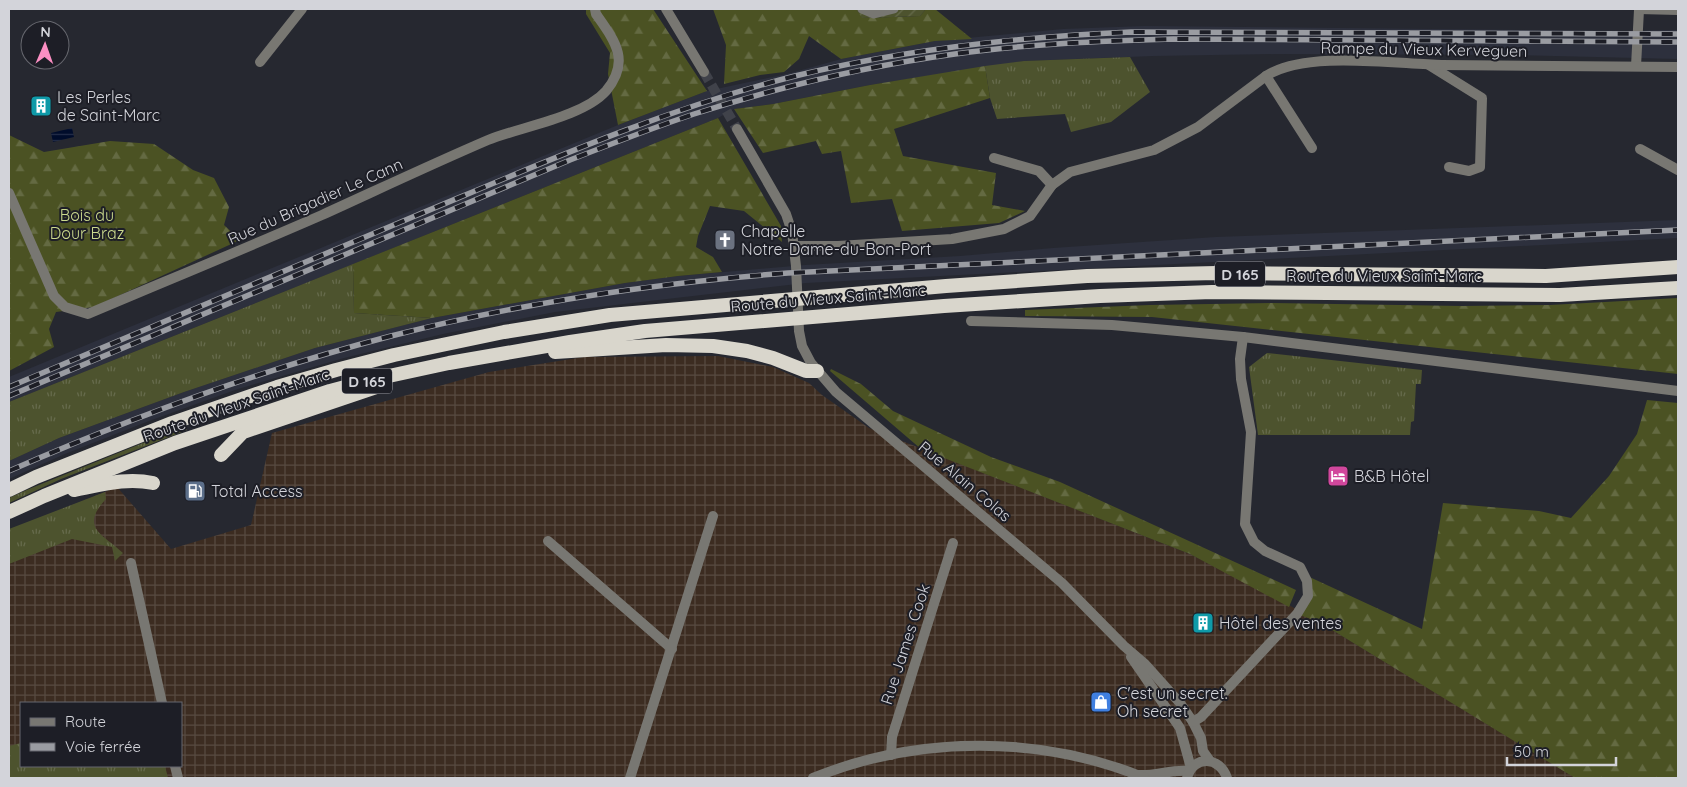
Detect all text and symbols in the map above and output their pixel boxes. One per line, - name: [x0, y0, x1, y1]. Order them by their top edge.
- north arrow: [20, 20, 70, 70]
- text: N: [40, 23, 51, 41]
- street label: Rampe du Vieux Kerveguen: [1320, 37, 1528, 61]
- place label: Les Perles de Saint-Marc: [57, 87, 160, 125]
- building icon: Les Perles de Saint-Marc: [29, 94, 53, 118]
- street label: Rue du Brigadier Le Cann: [224, 153, 406, 249]
- park label: Bois du Dour Braz: [50, 205, 124, 243]
- place label: Chapelle Notre-Dame-du-Bon-Port: [741, 221, 931, 259]
- church icon: Chapelle Notre-Dame-du-Bon-Port: [713, 228, 737, 252]
- road number: D 165: [1215, 262, 1265, 286]
- street label: Route du Vieux Saint-Marc: [1286, 266, 1482, 286]
- street label: Route du Vieux Saint-Marc: [730, 279, 926, 317]
- street label: Route du Vieux Saint-Marc: [140, 364, 332, 446]
- road number: D 165: [342, 368, 392, 394]
- street label: Rue Alain Colas: [915, 436, 1015, 526]
- hotel icon: B&B Hôtel: [1326, 464, 1350, 488]
- place label: B&B Hôtel: [1354, 466, 1429, 486]
- fuel station icon: Total Access: [183, 479, 207, 503]
- place label: Total Access: [211, 481, 303, 501]
- street label: Rue James Cook: [876, 581, 934, 707]
- building icon: Hôtel des ventes: [1191, 611, 1215, 635]
- place label: Hôtel des ventes: [1219, 613, 1342, 633]
- place label: C'est un secret. Oh secret: [1117, 683, 1228, 721]
- shop icon: C'est un secret. Oh secret: [1089, 690, 1113, 714]
- legend: [20, 702, 182, 767]
- text: Route: [65, 712, 106, 731]
- scale bar: [1507, 734, 1616, 766]
- text: Voie ferrée: [65, 737, 141, 756]
- text: 50 m: [1514, 742, 1549, 761]

